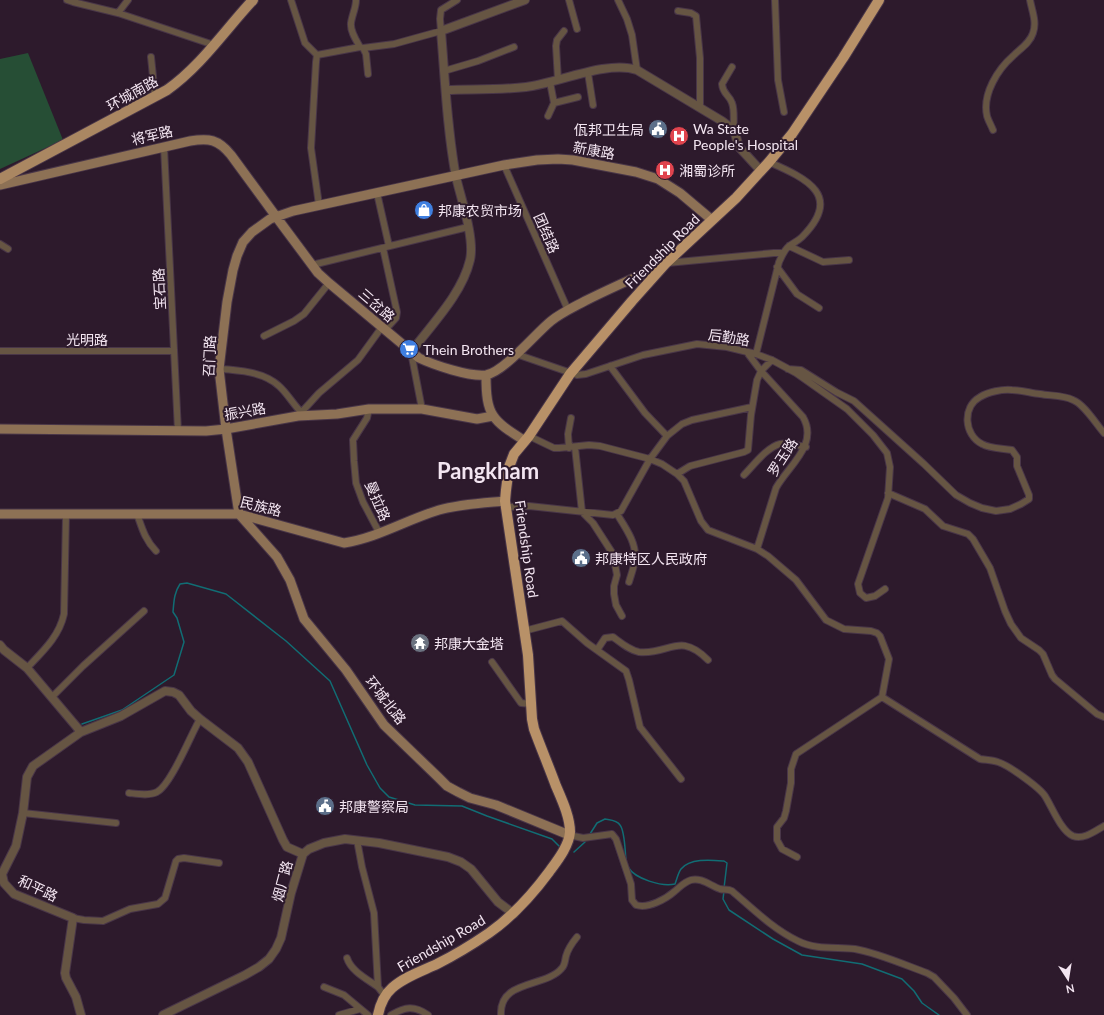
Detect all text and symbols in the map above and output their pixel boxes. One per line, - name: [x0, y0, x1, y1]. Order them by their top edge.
- street label: 环城南路: [103, 72, 161, 114]
- public building icon: 佤邦卫生局: [647, 118, 669, 140]
- place label: Wa State People's Hospital: [693, 120, 798, 153]
- place label: 佤邦卫生局: [574, 121, 644, 138]
- street label: 将军路: [130, 122, 174, 148]
- hospital icon: Wa State People's Hospital: [668, 125, 690, 147]
- street label: 新康路: [572, 138, 616, 162]
- hospital icon: 湘蜀诊所: [654, 159, 676, 181]
- place label: 湘蜀诊所: [679, 162, 735, 179]
- shop icon: 邦康农贸市场: [413, 199, 435, 221]
- place label: 邦康农贸市场: [438, 202, 522, 219]
- street label: 团结路: [531, 210, 563, 256]
- street label: Friendship Road: [621, 210, 703, 292]
- street label: 宝石路: [149, 268, 169, 310]
- street label: 三岔路: [356, 285, 398, 325]
- street label: 后勤路: [707, 325, 751, 349]
- street label: 光明路: [66, 331, 108, 348]
- street label: 召门路: [199, 335, 219, 377]
- supermarket icon: Thein Brothers: [398, 338, 420, 360]
- place label: Thein Brothers: [423, 341, 514, 358]
- street label: 振兴路: [223, 399, 267, 423]
- street label: 罗玉路: [763, 435, 801, 479]
- district label: Pangkham: [437, 457, 539, 484]
- street label: 曼拉路: [362, 478, 394, 524]
- street label: 民族路: [239, 493, 283, 519]
- street label: Friendship Road: [512, 499, 542, 599]
- public building icon: 邦康特区人民政府: [570, 547, 592, 569]
- place label: 邦康特区人民政府: [595, 550, 707, 567]
- temple icon: 邦康大金塔: [409, 632, 431, 654]
- place label: 邦康大金塔: [434, 635, 504, 652]
- street label: 环城北路: [362, 673, 410, 727]
- public building icon: 邦康警察局: [314, 795, 336, 817]
- place label: 邦康警察局: [339, 798, 409, 815]
- street label: 烟厂路: [268, 859, 296, 903]
- street label: 和平路: [15, 871, 61, 905]
- street label: Friendship Road: [394, 911, 488, 975]
- north arrow: [1048, 959, 1088, 999]
- text: N: [1065, 982, 1076, 997]

